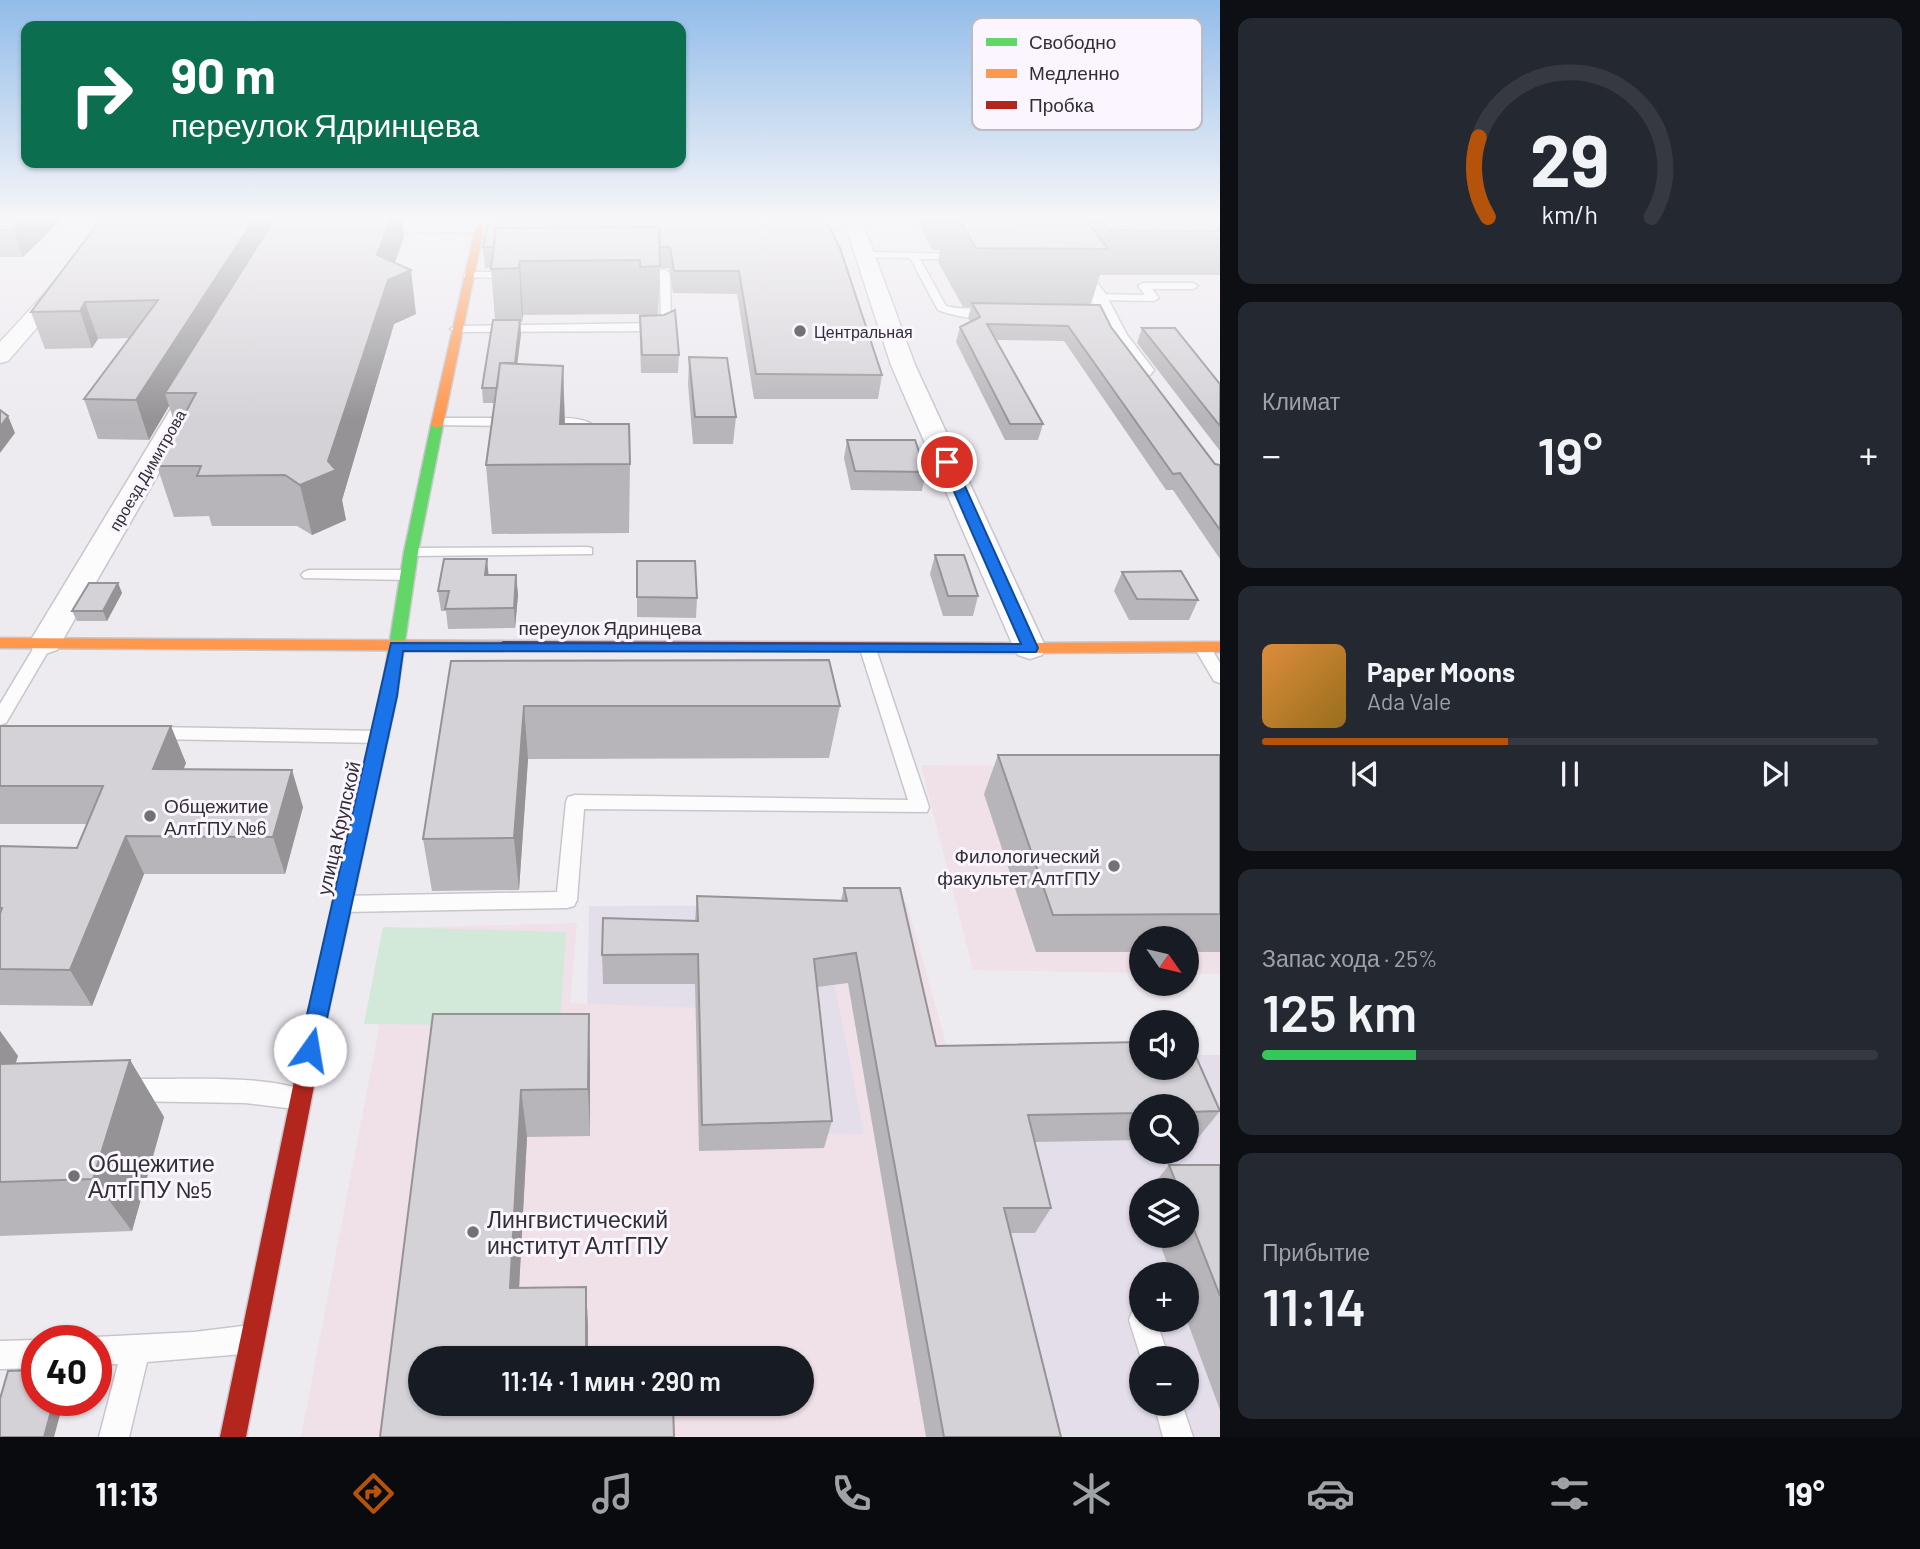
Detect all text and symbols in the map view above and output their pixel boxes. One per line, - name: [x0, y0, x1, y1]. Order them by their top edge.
- legend: [972, 18, 1202, 130]
- text: Свободно: [1029, 30, 1116, 53]
- text: 90 m: [171, 45, 276, 104]
- icon: right: [56, 49, 147, 140]
- text: Медленно: [1029, 61, 1119, 84]
- text: Пробка: [1029, 93, 1094, 116]
- text: переулок Ядринцева: [171, 105, 479, 143]
- text: 29: [1530, 114, 1610, 202]
- text: km/h: [1542, 199, 1598, 229]
- place label: Центральная: [814, 322, 913, 341]
- marker: Центральная: [792, 323, 808, 339]
- text: Климат: [1262, 387, 1340, 415]
- street label: проезд Димитрова: [105, 406, 189, 534]
- text: 19°: [1537, 423, 1603, 485]
- text: −: [1262, 431, 1281, 477]
- text: +: [1859, 431, 1878, 477]
- pin: [917, 432, 977, 492]
- icon: arrive: [928, 443, 966, 481]
- street label: переулок Ядринцева: [518, 616, 702, 639]
- text: Paper Moons: [1367, 656, 1515, 687]
- text: Ada Vale: [1367, 687, 1451, 715]
- icon: previous: [1346, 755, 1384, 793]
- icon: pause: [1551, 755, 1589, 793]
- icon: next: [1756, 755, 1794, 793]
- street label: улица Крупской: [311, 759, 365, 897]
- place label: Общежитие АлтГПУ №6: [164, 794, 269, 839]
- marker: Общежитие АлтГПУ №6: [142, 808, 158, 824]
- place label: Филологический факультет АлтГПУ: [937, 844, 1101, 889]
- marker: Филологический факультет АлтГПУ: [1106, 858, 1122, 874]
- north arrow: [1129, 926, 1199, 996]
- map controls: [1129, 926, 1199, 1416]
- text: Запас хода · 25%: [1262, 944, 1437, 972]
- text: 125 km: [1262, 980, 1417, 1042]
- button: sound: [1129, 1010, 1199, 1080]
- position arrow: [273, 1013, 347, 1087]
- button: search: [1129, 1094, 1199, 1164]
- place label: Общежитие АлтГПУ №5: [88, 1149, 215, 1203]
- marker: Общежитие АлтГПУ №5: [66, 1168, 82, 1184]
- button: layers: [1129, 1178, 1199, 1248]
- place label: Лингвистический институт АлтГПУ: [487, 1205, 668, 1259]
- marker: Лингвистический институт АлтГПУ: [465, 1224, 481, 1240]
- text: Прибытие: [1262, 1238, 1370, 1266]
- button: +: [1129, 1262, 1199, 1332]
- text: 11:14: [1262, 1274, 1366, 1336]
- speed limit sign: 40: [21, 1325, 112, 1416]
- button: −: [1129, 1346, 1199, 1416]
- text: 11:14 · 1 мин · 290 m: [501, 1365, 721, 1396]
- icon: directions: [349, 1469, 398, 1518]
- icon: music: [588, 1469, 637, 1518]
- icon: phone: [827, 1469, 876, 1518]
- icon: climate: [1067, 1469, 1116, 1518]
- icon: car: [1306, 1469, 1355, 1518]
- icon: filters: [1545, 1469, 1594, 1518]
- text: 11:13: [95, 1474, 158, 1512]
- text: 19°: [1784, 1474, 1825, 1512]

